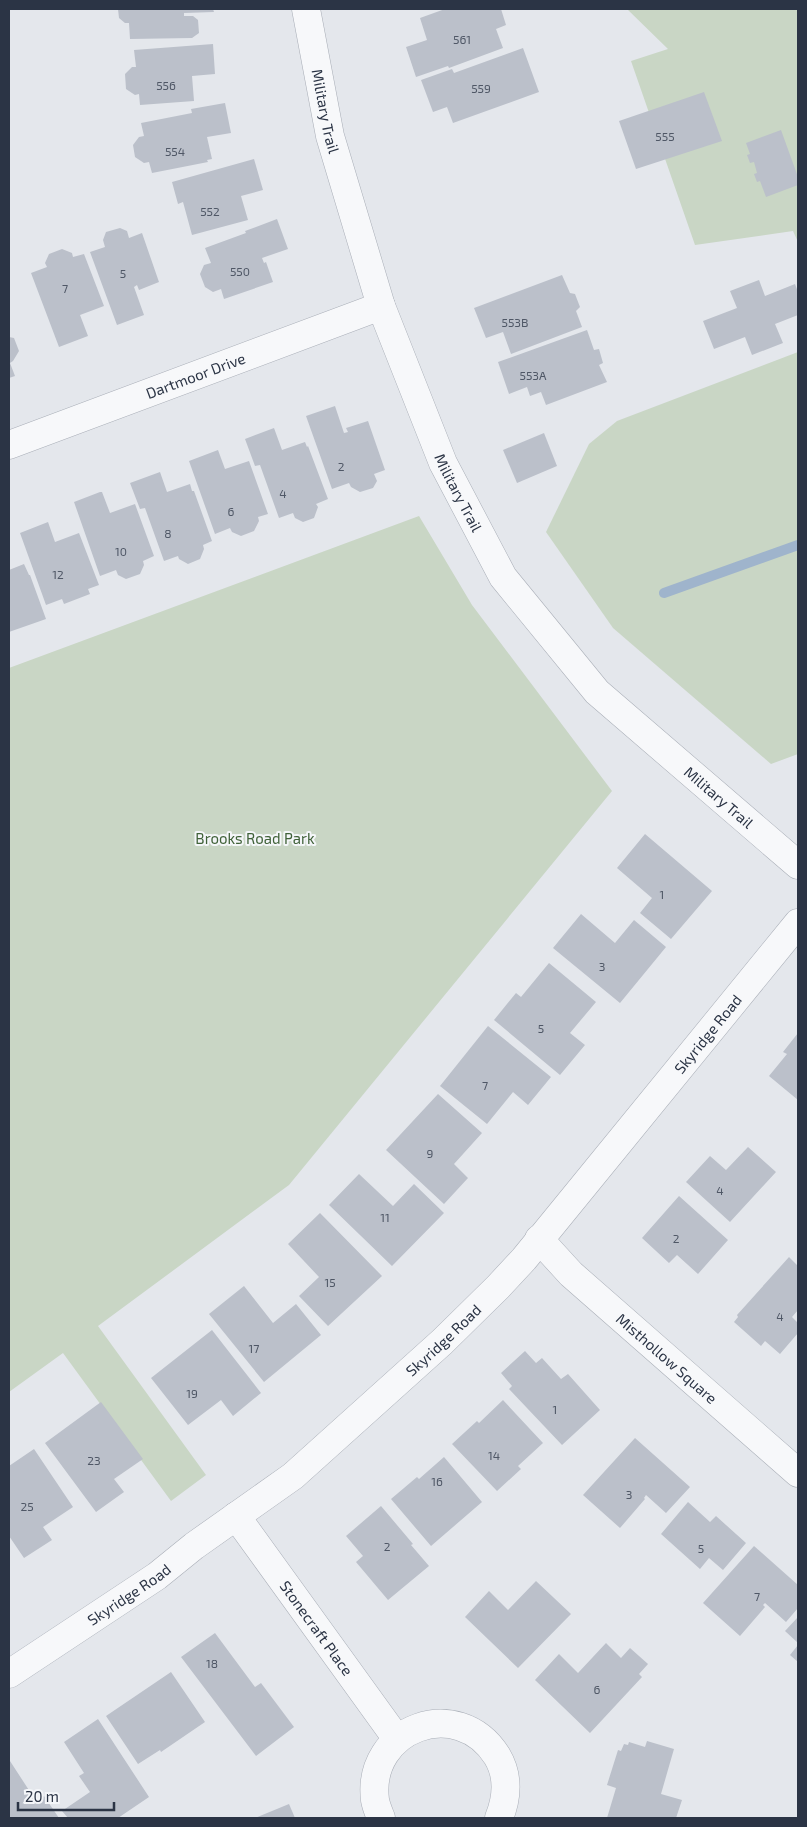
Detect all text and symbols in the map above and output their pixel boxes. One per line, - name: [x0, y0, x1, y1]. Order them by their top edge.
- house number: 561: [453, 32, 471, 46]
- street label: Military Trail: [309, 68, 344, 156]
- house number: 556: [156, 78, 176, 92]
- house number: 559: [471, 81, 491, 95]
- house number: 555: [655, 129, 675, 143]
- house number: 554: [165, 144, 185, 158]
- house number: 552: [200, 204, 220, 218]
- house number: 550: [230, 264, 250, 278]
- house number: 5: [120, 266, 126, 280]
- house number: 7: [62, 281, 68, 295]
- house number: 553B: [502, 315, 528, 329]
- street label: Dartmoor Drive: [143, 349, 248, 402]
- house number: 553A: [519, 368, 547, 382]
- street label: Military Trail: [431, 451, 487, 535]
- house number: 2: [338, 459, 345, 473]
- house number: 4: [279, 486, 287, 500]
- house number: 6: [228, 504, 235, 518]
- house number: 8: [164, 526, 172, 540]
- house number: 10: [115, 544, 127, 558]
- house number: 12: [52, 567, 64, 581]
- street label: Military Trail: [681, 762, 758, 832]
- park label: Brooks Road Park: [195, 829, 315, 847]
- house number: 1: [660, 887, 664, 901]
- house number: 3: [599, 959, 605, 973]
- street label: Skyridge Road: [670, 991, 745, 1077]
- house number: 5: [538, 1021, 544, 1035]
- house number: 7: [482, 1078, 488, 1092]
- house number: 9: [427, 1146, 434, 1160]
- house number: 4: [716, 1183, 724, 1197]
- house number: 11: [380, 1210, 390, 1224]
- house number: 2: [673, 1231, 680, 1245]
- house number: 15: [324, 1275, 336, 1289]
- street label: Skyridge Road: [402, 1300, 484, 1380]
- street label: Misthollow Square: [613, 1309, 721, 1407]
- house number: 4: [776, 1309, 784, 1323]
- house number: 17: [249, 1341, 259, 1355]
- house number: 19: [186, 1386, 198, 1400]
- house number: 1: [553, 1402, 557, 1416]
- house number: 14: [488, 1448, 500, 1462]
- house number: 23: [87, 1453, 101, 1467]
- house number: 16: [431, 1474, 443, 1488]
- house number: 3: [626, 1487, 632, 1501]
- house number: 25: [20, 1499, 34, 1513]
- house number: 2: [384, 1539, 391, 1553]
- house number: 5: [698, 1541, 704, 1555]
- street label: Skyridge Road: [84, 1560, 174, 1629]
- street label: Stonecraft Place: [277, 1577, 357, 1679]
- house number: 7: [754, 1589, 760, 1603]
- house number: 18: [206, 1656, 218, 1670]
- house number: 6: [594, 1682, 601, 1696]
- scale bar: [18, 1780, 114, 1812]
- text: 20 m: [25, 1787, 59, 1805]

